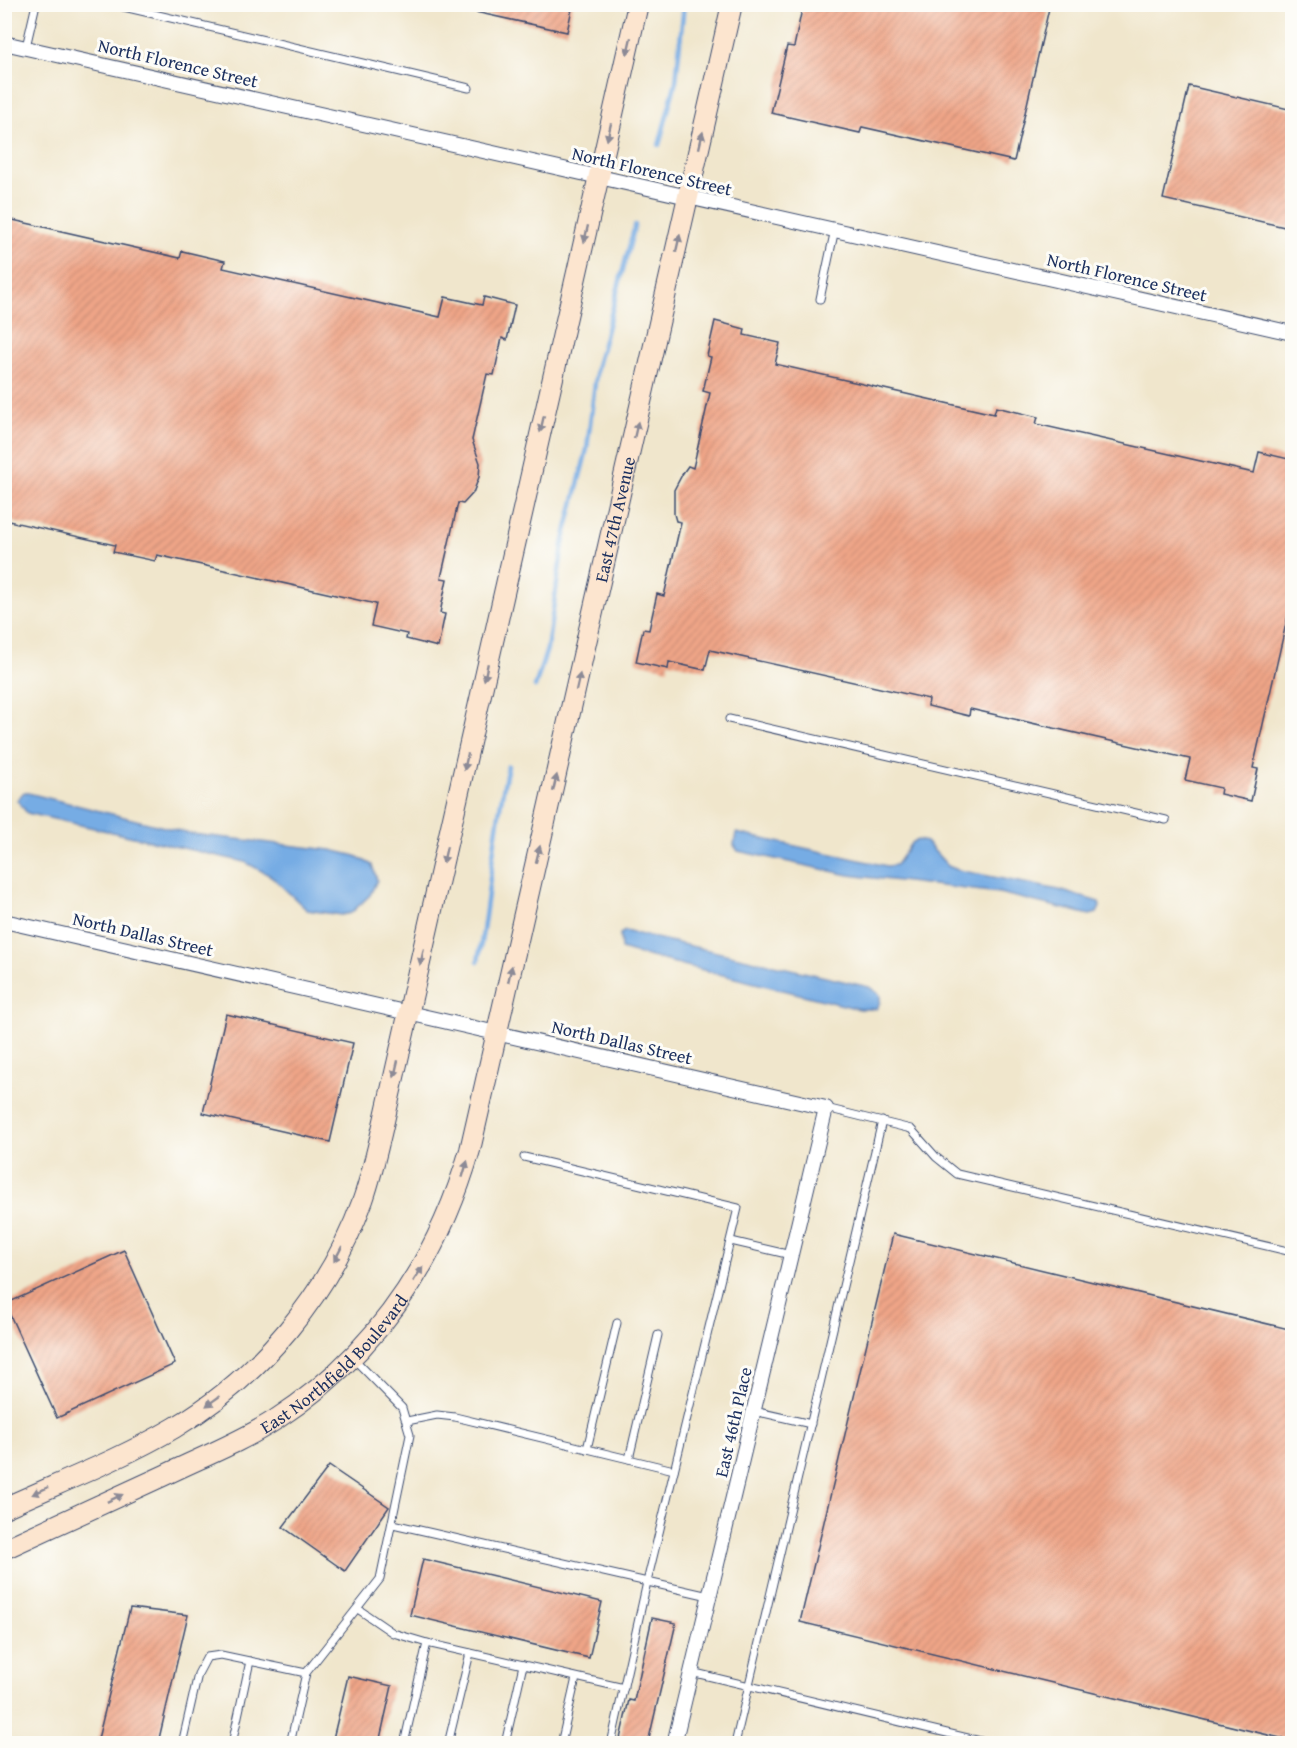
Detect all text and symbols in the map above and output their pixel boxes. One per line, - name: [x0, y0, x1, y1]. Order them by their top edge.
- street label: North Florence Street: [95, 31, 261, 95]
- one-way arrow: [623, 37, 633, 55]
- one-way arrow: [604, 123, 613, 142]
- one-way arrow: [697, 131, 707, 150]
- street label: North Florence Street: [569, 139, 735, 203]
- one-way arrow: [580, 225, 590, 243]
- one-way arrow: [674, 234, 683, 253]
- street label: North Florence Street: [1044, 245, 1210, 309]
- one-way arrow: [537, 415, 547, 433]
- one-way arrow: [631, 421, 641, 439]
- street label: East 47th Avenue: [587, 454, 642, 585]
- one-way arrow: [480, 663, 490, 681]
- one-way arrow: [574, 672, 583, 691]
- one-way arrow: [461, 753, 470, 772]
- one-way arrow: [550, 774, 560, 792]
- one-way arrow: [533, 845, 543, 864]
- one-way arrow: [440, 846, 449, 865]
- street label: North Dallas Street: [70, 905, 217, 963]
- one-way arrow: [416, 948, 426, 966]
- one-way arrow: [506, 965, 515, 984]
- street label: North Dallas Street: [549, 1013, 696, 1071]
- one-way arrow: [391, 1060, 400, 1079]
- one-way arrow: [461, 1160, 470, 1178]
- one-way arrow: [333, 1246, 343, 1263]
- one-way arrow: [412, 1266, 423, 1283]
- street label: East Northfield Boulevard: [255, 1288, 414, 1440]
- street label: East 46th Place: [707, 1364, 759, 1480]
- one-way arrow: [205, 1395, 220, 1407]
- one-way arrow: [32, 1487, 49, 1496]
- one-way arrow: [106, 1493, 124, 1503]

